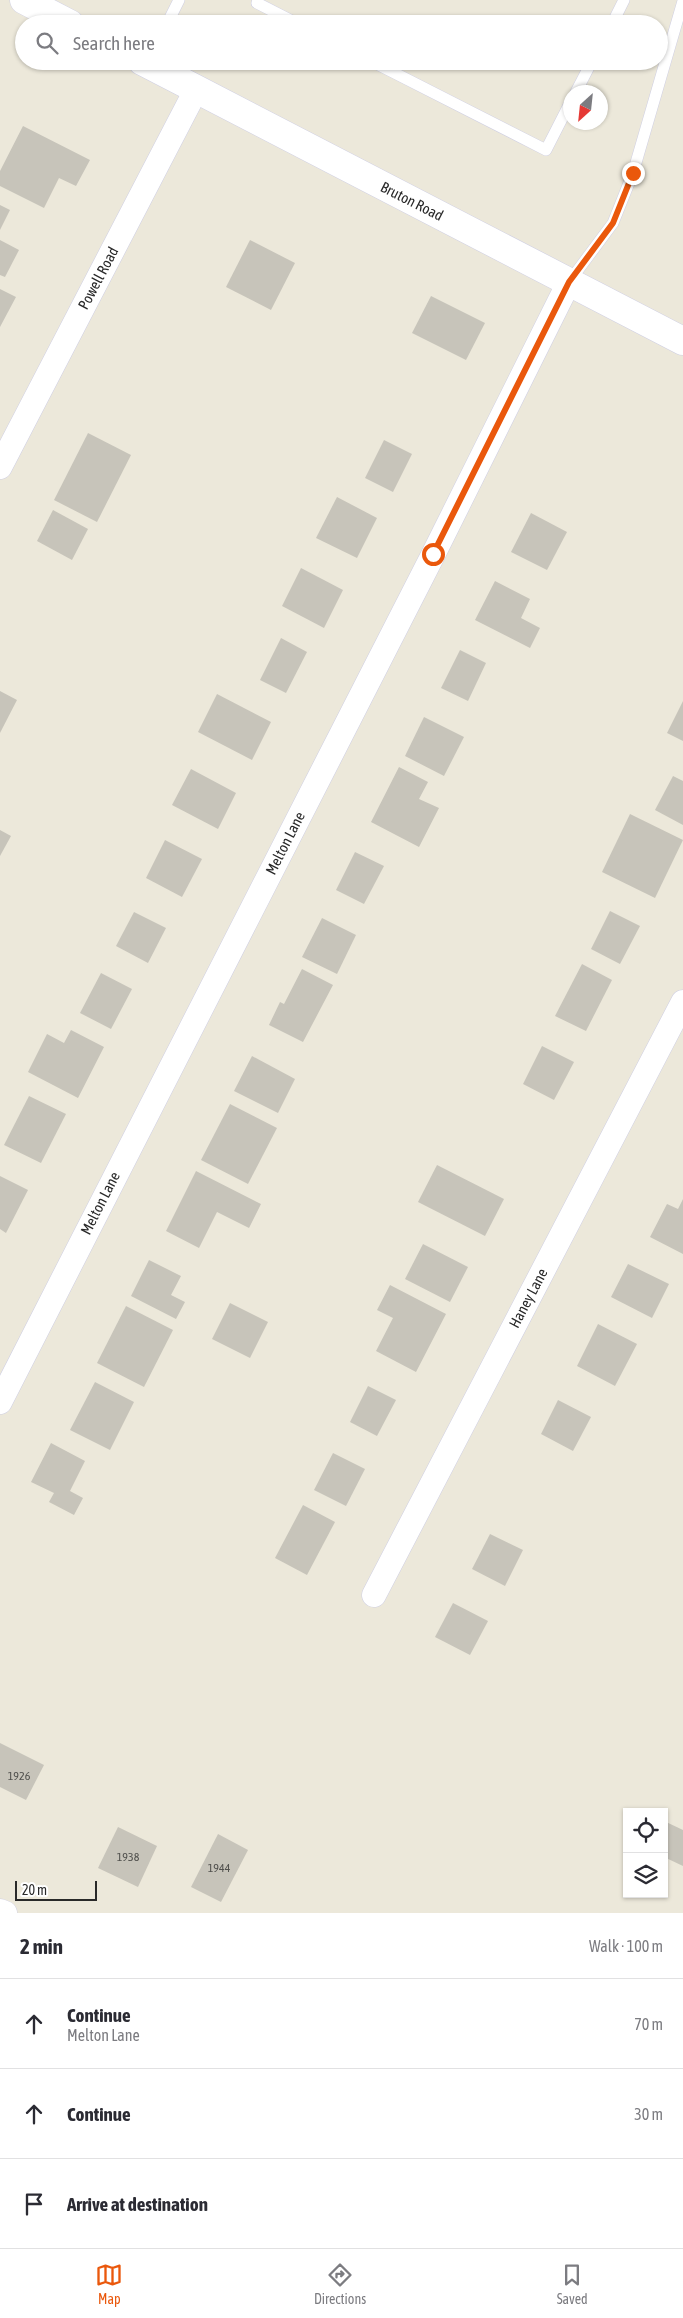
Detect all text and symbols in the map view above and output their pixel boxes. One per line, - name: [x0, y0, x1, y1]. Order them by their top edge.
- search box: [15, 15, 668, 70]
- icon: search: [33, 29, 61, 57]
- text: Search here: [73, 32, 155, 54]
- north arrow: [563, 85, 608, 130]
- route end: [622, 162, 645, 185]
- street label: Bruton Road: [378, 178, 446, 224]
- street label: Powell Road: [74, 244, 122, 312]
- route start: [422, 543, 445, 566]
- street label: Melton Lane: [262, 809, 308, 877]
- street label: Melton Lane: [77, 1169, 123, 1237]
- street label: Haney Lane: [505, 1265, 551, 1331]
- house number: 1926: [8, 1769, 31, 1783]
- map controls: [623, 1808, 668, 1898]
- button: locate: [623, 1808, 668, 1853]
- house number: 1938: [117, 1850, 140, 1864]
- button: layers: [623, 1853, 668, 1898]
- house number: 1944: [208, 1861, 231, 1875]
- scale bar: [15, 1878, 98, 1901]
- text: 20 m: [22, 1882, 47, 1898]
- text: 2 min: [20, 1934, 63, 1958]
- text: Walk · 100 m: [589, 1937, 663, 1955]
- text: Continue: [67, 2004, 131, 2026]
- icon: ahead: [20, 2010, 48, 2038]
- text: 70 m: [634, 2015, 663, 2033]
- text: Melton Lane: [67, 2026, 140, 2044]
- icon: ahead: [20, 2100, 48, 2128]
- text: Continue: [67, 2103, 131, 2125]
- text: 30 m: [634, 2105, 663, 2123]
- icon: arrive: [20, 2190, 48, 2218]
- text: Arrive at destination: [67, 2193, 208, 2215]
- tab: Map: [95, 2261, 123, 2307]
- tab: Directions: [314, 2261, 366, 2307]
- tab: Saved: [557, 2261, 588, 2307]

